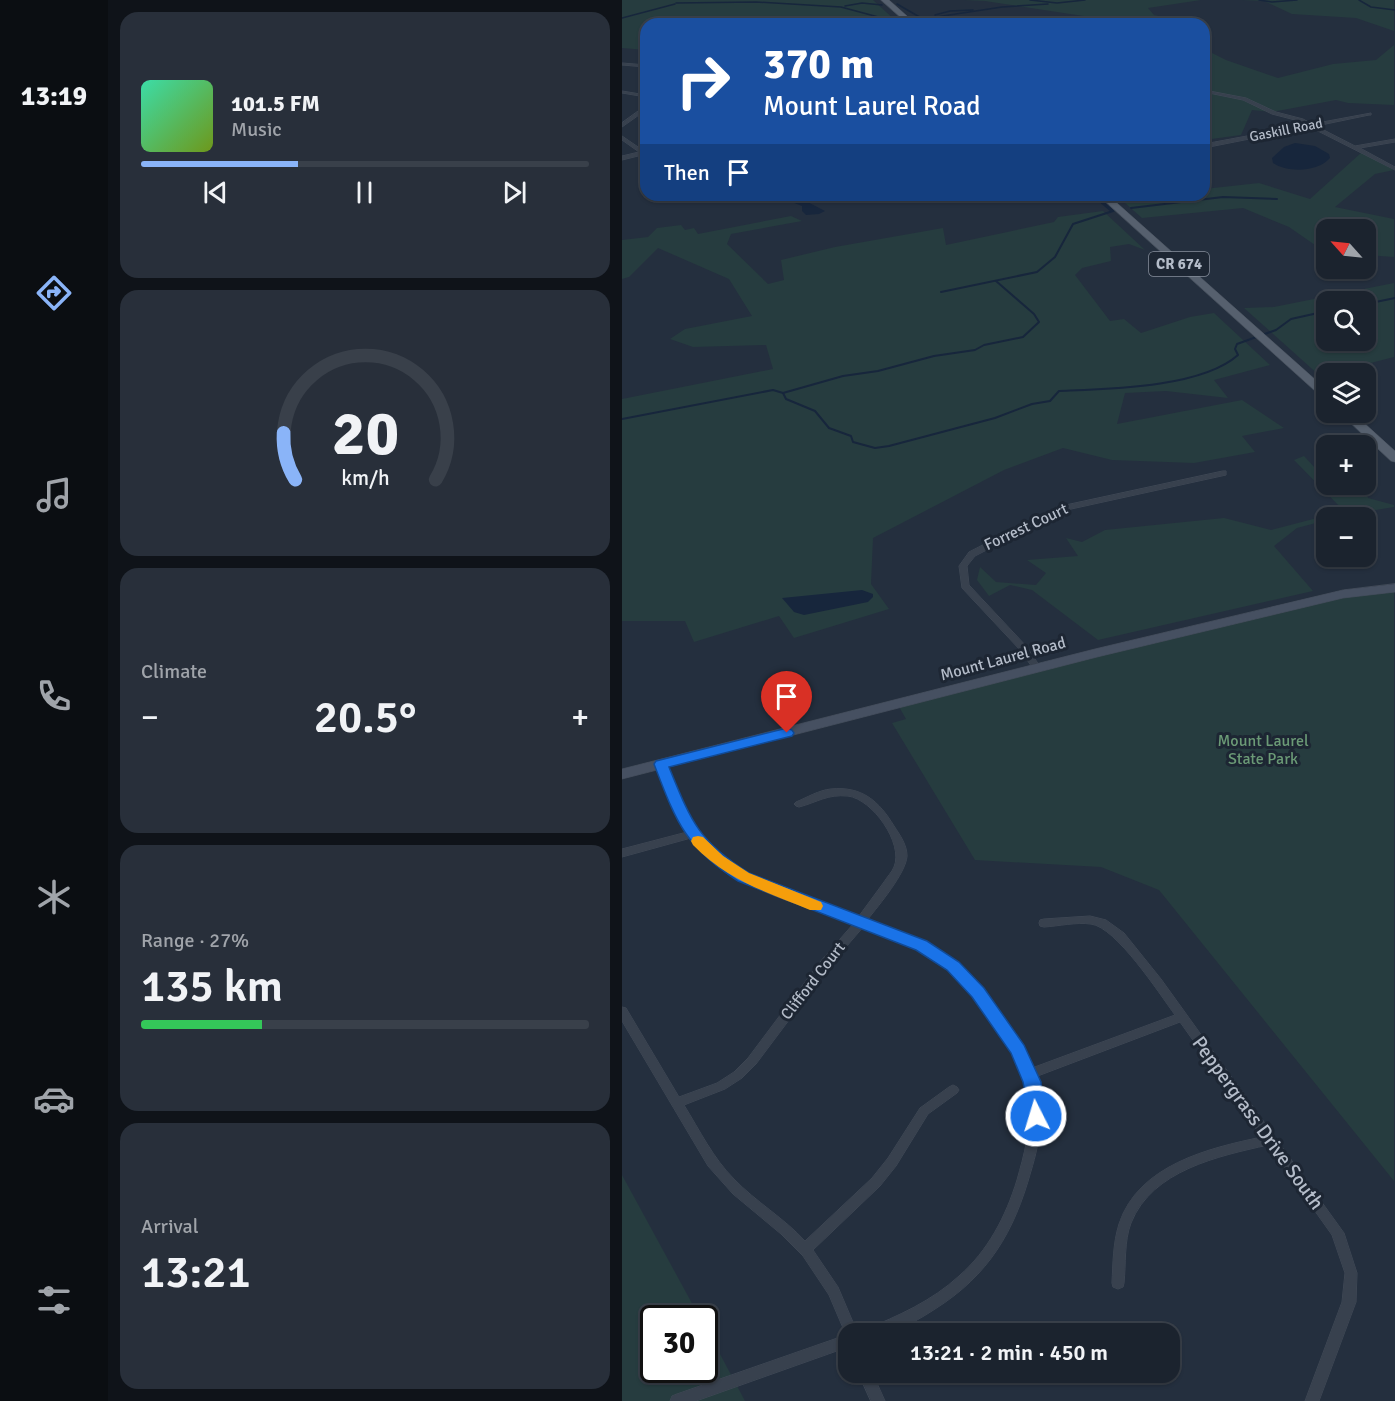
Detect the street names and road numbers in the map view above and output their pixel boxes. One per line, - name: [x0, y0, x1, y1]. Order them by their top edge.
- street label: Gaskill Road: [1248, 115, 1324, 145]
- road number: CR 674: [1149, 252, 1209, 276]
- street label: Forrest Court: [981, 499, 1071, 555]
- street label: Mount Laurel Road: [938, 633, 1068, 685]
- street label: Clifford Court: [776, 938, 850, 1024]
- street label: Peppergrass Drive South: [1187, 1031, 1329, 1215]

